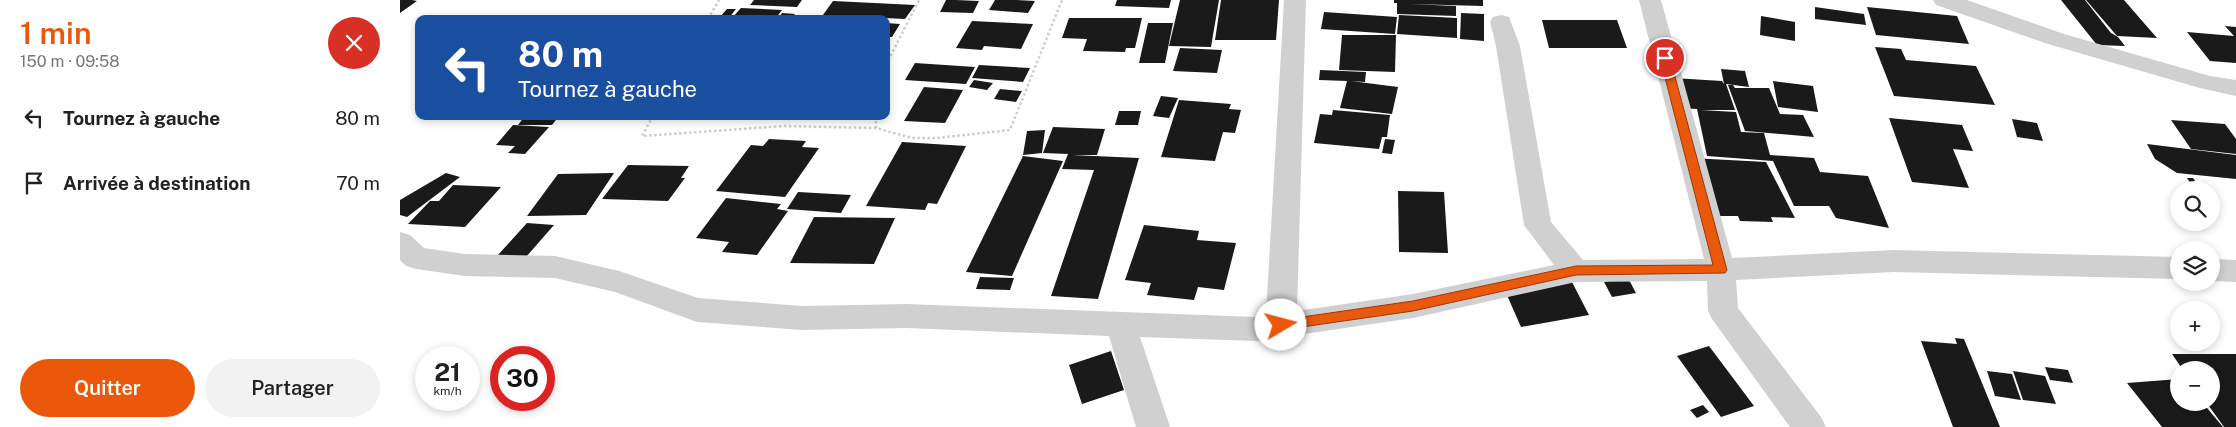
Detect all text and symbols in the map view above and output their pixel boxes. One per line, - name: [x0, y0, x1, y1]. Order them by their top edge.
- text: 1 min: [20, 15, 91, 51]
- button: close: [328, 17, 380, 69]
- text: 80 m: [518, 34, 603, 75]
- icon: left: [435, 35, 500, 100]
- pin: [1644, 37, 1686, 79]
- icon: arrive: [1651, 44, 1679, 72]
- text: 150 m · 09:58: [20, 52, 120, 71]
- text: Tournez à gauche: [518, 76, 697, 102]
- icon: left: [20, 104, 48, 132]
- text: Tournez à gauche: [63, 107, 220, 129]
- text: 80 m: [335, 107, 380, 129]
- icon: arrive: [20, 169, 48, 197]
- text: Arrivée à destination: [63, 172, 251, 194]
- text: 70 m: [336, 172, 380, 194]
- map controls: [2170, 181, 2220, 411]
- button: search: [2170, 181, 2220, 231]
- button: layers: [2170, 241, 2220, 291]
- position arrow: [1254, 298, 1306, 350]
- button: +: [2170, 301, 2220, 351]
- speed limit sign: 30: [490, 346, 555, 411]
- text: 21: [434, 357, 461, 387]
- button: Quitter: [20, 359, 195, 417]
- button: Partager: [205, 359, 380, 417]
- button: −: [2170, 361, 2220, 411]
- text: km/h: [433, 384, 462, 398]

